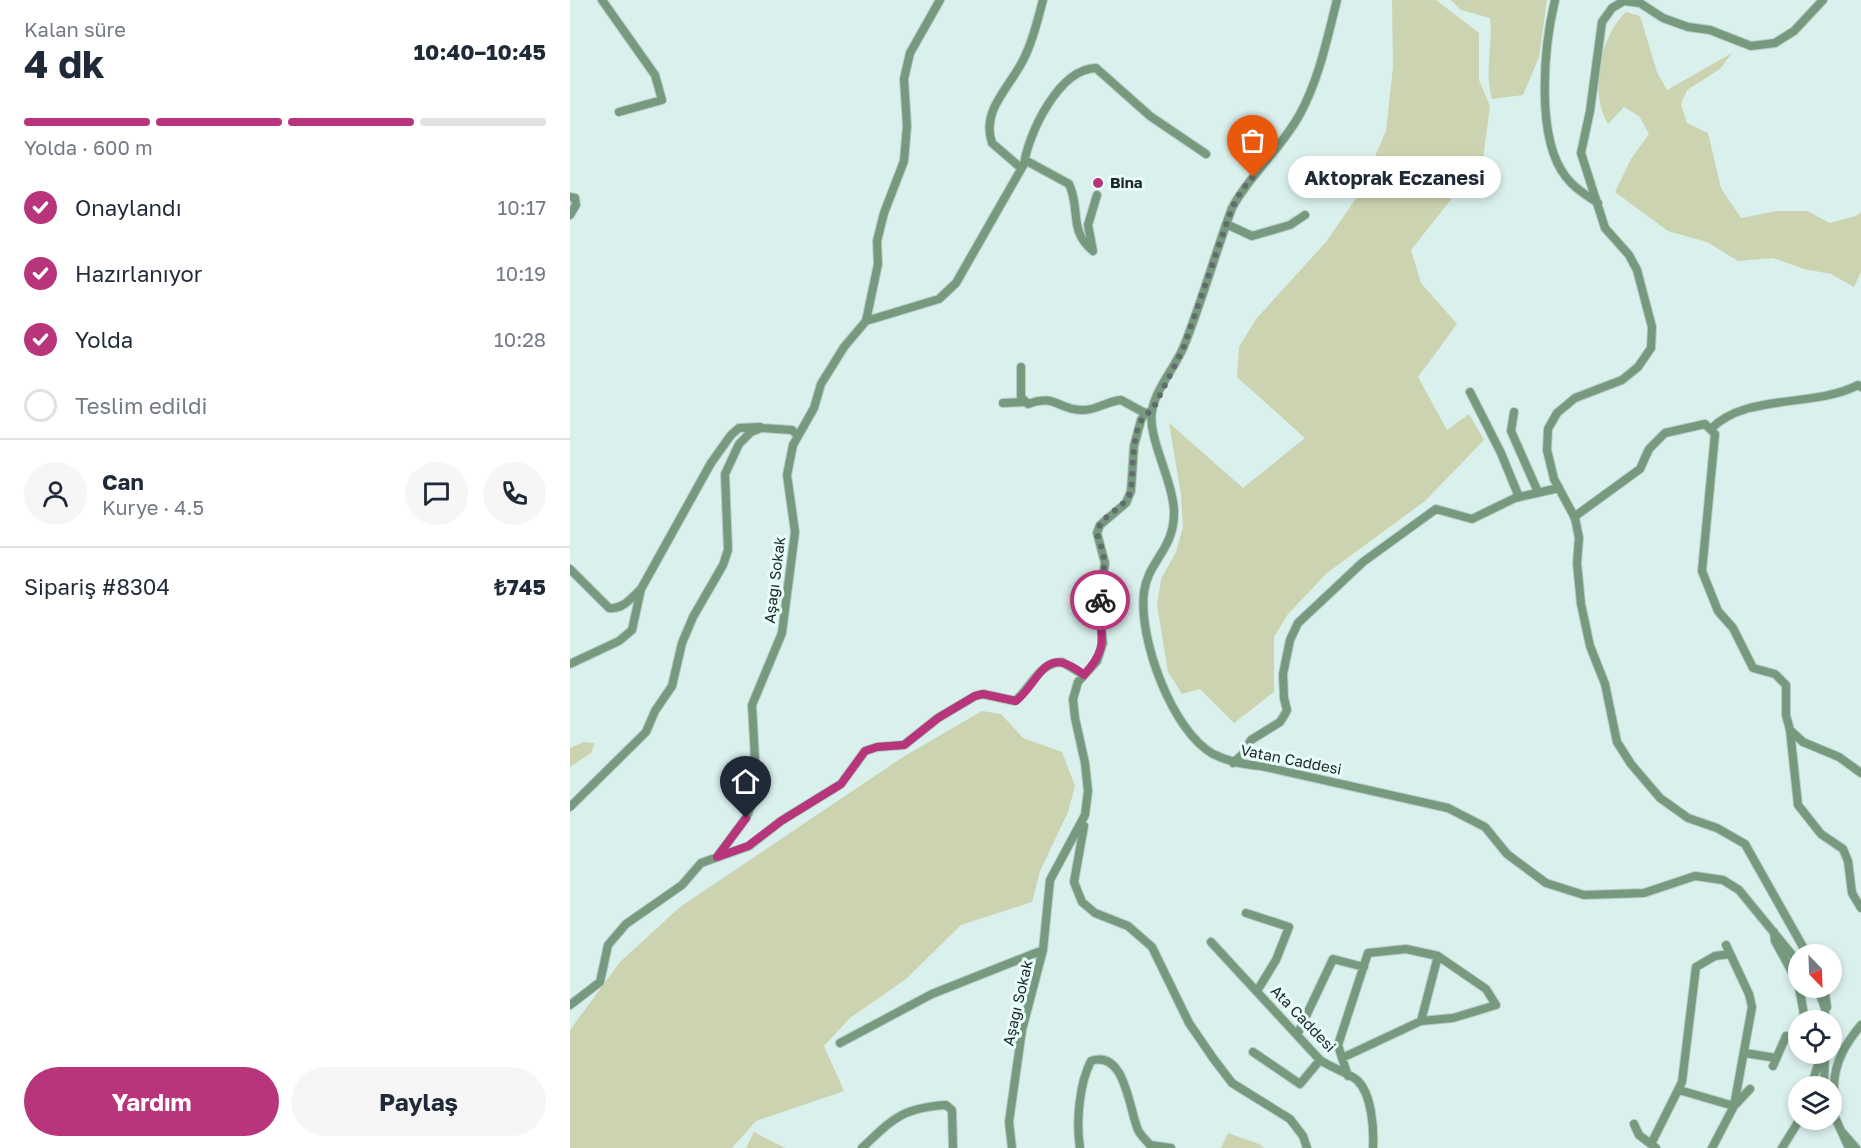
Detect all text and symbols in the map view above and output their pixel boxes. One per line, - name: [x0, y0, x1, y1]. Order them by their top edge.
- text: Kalan süre: [24, 17, 126, 41]
- text: 10:40–10:45: [414, 38, 546, 65]
- text: 4 dk: [24, 40, 105, 87]
- pin: [1227, 115, 1278, 177]
- icon: bag: [1236, 124, 1269, 157]
- text: Yolda · 600 m: [24, 135, 153, 159]
- callout: Aktoprak Eczanesi: [1289, 156, 1502, 198]
- text: Aktoprak Eczanesi: [1304, 165, 1485, 189]
- place label: Bina: [1110, 173, 1143, 191]
- marker: Bina: [1091, 176, 1105, 190]
- icon: check: [24, 191, 57, 224]
- text: Onaylandı: [75, 194, 182, 221]
- text: 10:17: [498, 195, 546, 219]
- icon: check: [24, 257, 57, 290]
- text: Hazırlanıyor: [75, 260, 202, 287]
- text: 10:19: [496, 261, 546, 285]
- icon: check: [24, 323, 57, 356]
- text: Yolda: [75, 326, 133, 353]
- text: 10:28: [494, 327, 546, 351]
- text: Teslim edildi: [75, 392, 207, 419]
- button: person: [24, 462, 87, 525]
- button: chat: [405, 462, 468, 525]
- button: phone: [483, 462, 546, 525]
- text: Can: [102, 468, 144, 495]
- text: Kurye · 4.5: [102, 495, 204, 519]
- street label: Aşağı Sokak: [760, 535, 788, 624]
- courier: [1070, 570, 1130, 630]
- text: Sipariş #8304: [24, 573, 170, 600]
- text: ₺745: [494, 573, 546, 600]
- icon: bike: [1084, 584, 1117, 617]
- street label: Vatan Caddesi: [1239, 740, 1343, 778]
- pin: [720, 756, 771, 818]
- icon: home: [729, 765, 762, 798]
- north arrow: [1788, 944, 1842, 998]
- map controls: [1788, 944, 1842, 1130]
- street label: Aşağı Sokak: [998, 958, 1036, 1047]
- street label: Ata Caddesi: [1268, 981, 1340, 1055]
- button: locate: [1788, 1010, 1842, 1064]
- button: Yardım: [24, 1067, 279, 1136]
- button: Paylaş: [291, 1067, 546, 1136]
- button: layers: [1788, 1076, 1842, 1130]

